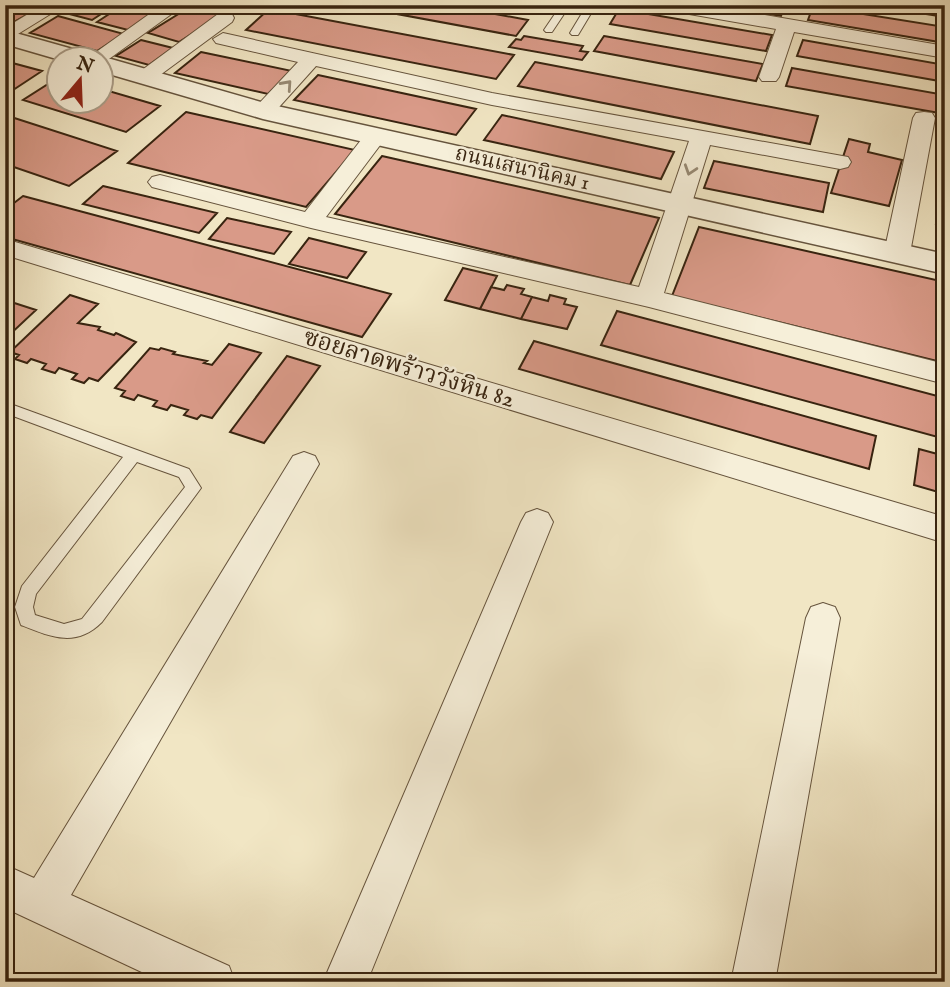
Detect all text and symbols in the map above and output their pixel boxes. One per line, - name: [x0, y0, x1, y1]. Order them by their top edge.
- north arrow: [46, 46, 116, 116]
- text: N: [72, 51, 97, 80]
- one-way arrow: [279, 80, 291, 93]
- street label: ถนนเสนานิคม 1: [452, 140, 592, 198]
- one-way arrow: [684, 164, 698, 176]
- street label: ซอยลาดพร้าววังหิน 82: [300, 322, 518, 416]

